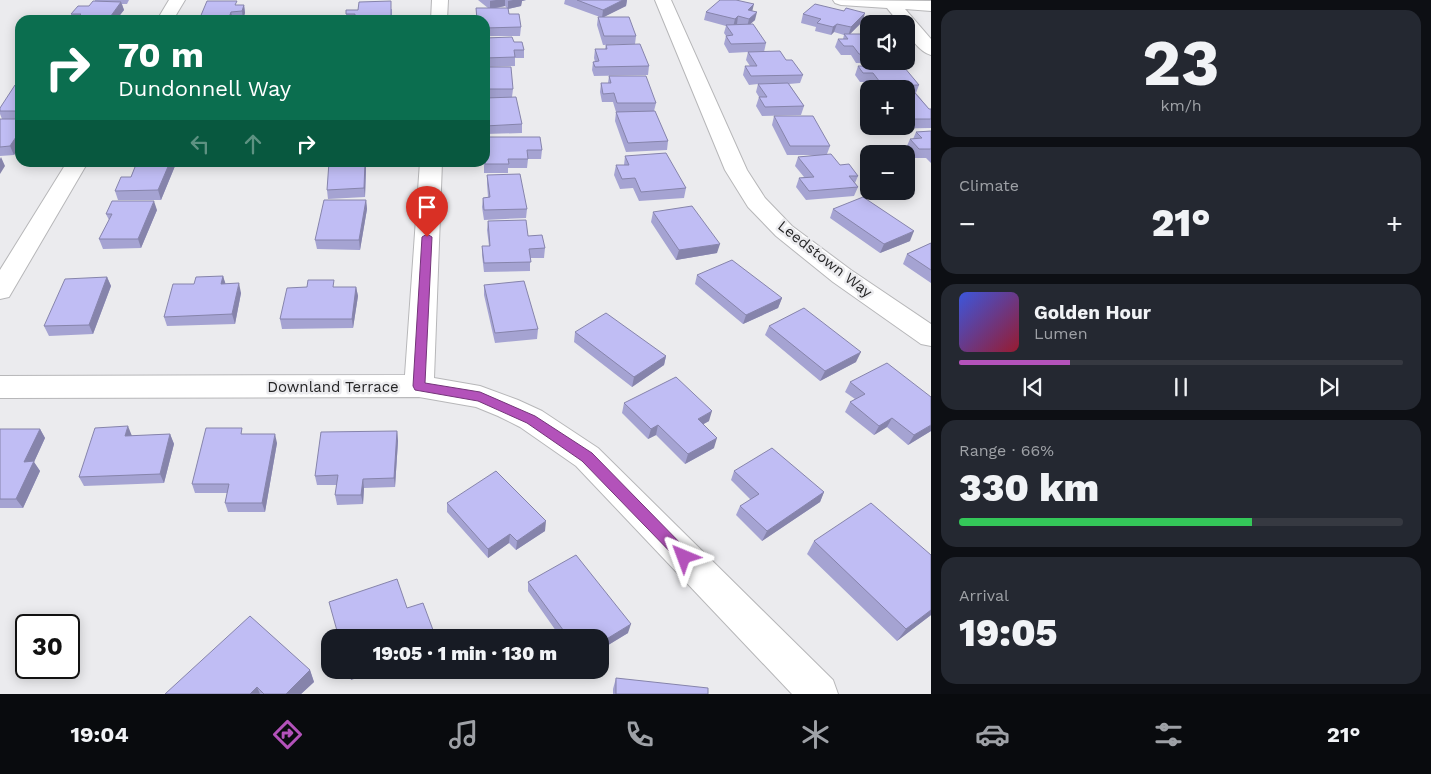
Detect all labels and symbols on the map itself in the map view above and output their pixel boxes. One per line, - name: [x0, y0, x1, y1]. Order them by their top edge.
- pin: [406, 186, 448, 237]
- street label: Leedstown Way: [774, 217, 876, 302]
- street label: Downland Terrace: [267, 378, 399, 396]
- position arrow: [657, 530, 709, 582]
- speed limit sign: 30: [15, 614, 80, 679]

